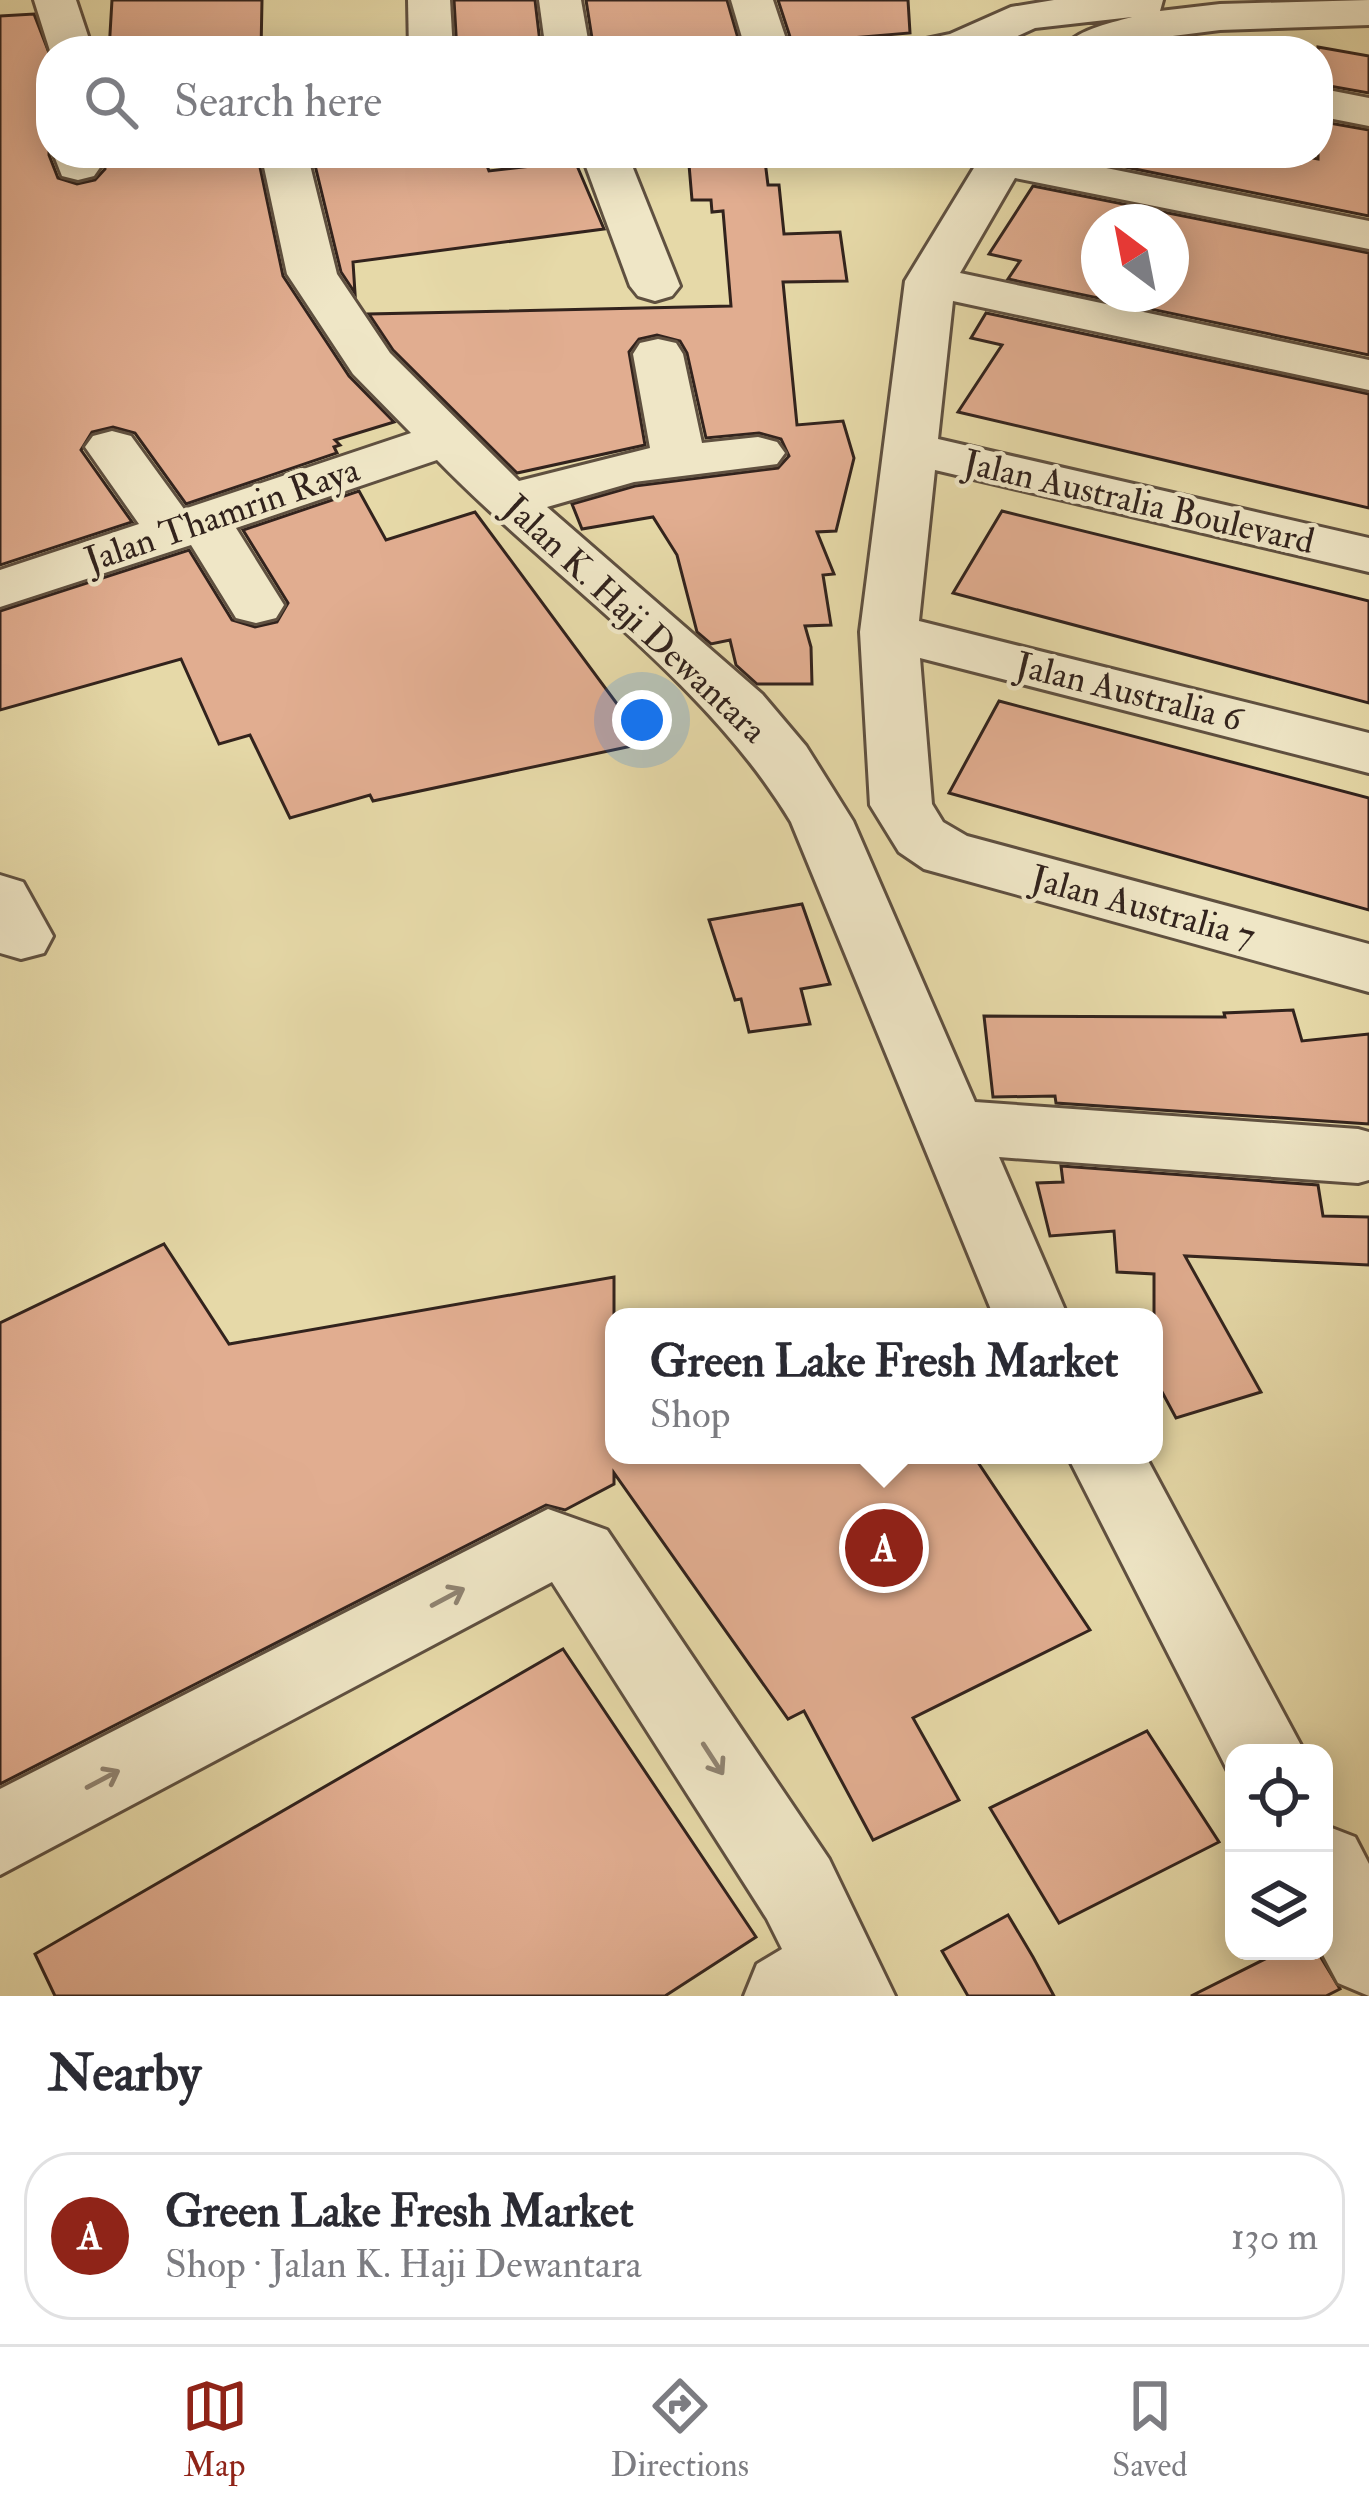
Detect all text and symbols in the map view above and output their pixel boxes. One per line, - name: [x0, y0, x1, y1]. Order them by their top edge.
- search box: [36, 36, 1333, 168]
- icon: search: [78, 69, 144, 135]
- text: Search here: [174, 74, 382, 130]
- north arrow: [1081, 204, 1189, 312]
- street label: Jalan Australia Boulevard: [958, 440, 1319, 564]
- street label: Jalan Thamrin Raya: [78, 447, 366, 583]
- street label: Jalan K. Haji Dewantara: [493, 485, 777, 753]
- street label: Jalan Australia 6: [1010, 642, 1249, 742]
- your location: [612, 690, 672, 750]
- street label: Jalan Australia 7: [1025, 855, 1260, 959]
- popup: [605, 1308, 1163, 1464]
- text: Green Lake Fresh Market: [650, 1334, 1118, 1390]
- text: Shop: [650, 1390, 730, 1439]
- pin: A: [845, 1503, 923, 1593]
- one-way arrow: [430, 1585, 465, 1608]
- one-way arrow: [701, 1742, 726, 1776]
- map controls: [1225, 1744, 1333, 1960]
- button: locate: [1225, 1744, 1333, 1852]
- one-way arrow: [85, 1767, 120, 1790]
- button: layers: [1225, 1852, 1333, 1960]
- text: Nearby: [48, 2042, 201, 2106]
- text: Green Lake Fresh Market: [165, 2184, 634, 2240]
- text: A: [78, 2212, 102, 2261]
- text: 130 m: [1231, 2212, 1318, 2261]
- text: Shop · Jalan K. Haji Dewantara: [165, 2240, 642, 2289]
- tab: Map: [182, 2373, 248, 2486]
- tab: Directions: [611, 2373, 749, 2486]
- tab: Saved: [1112, 2373, 1187, 2486]

